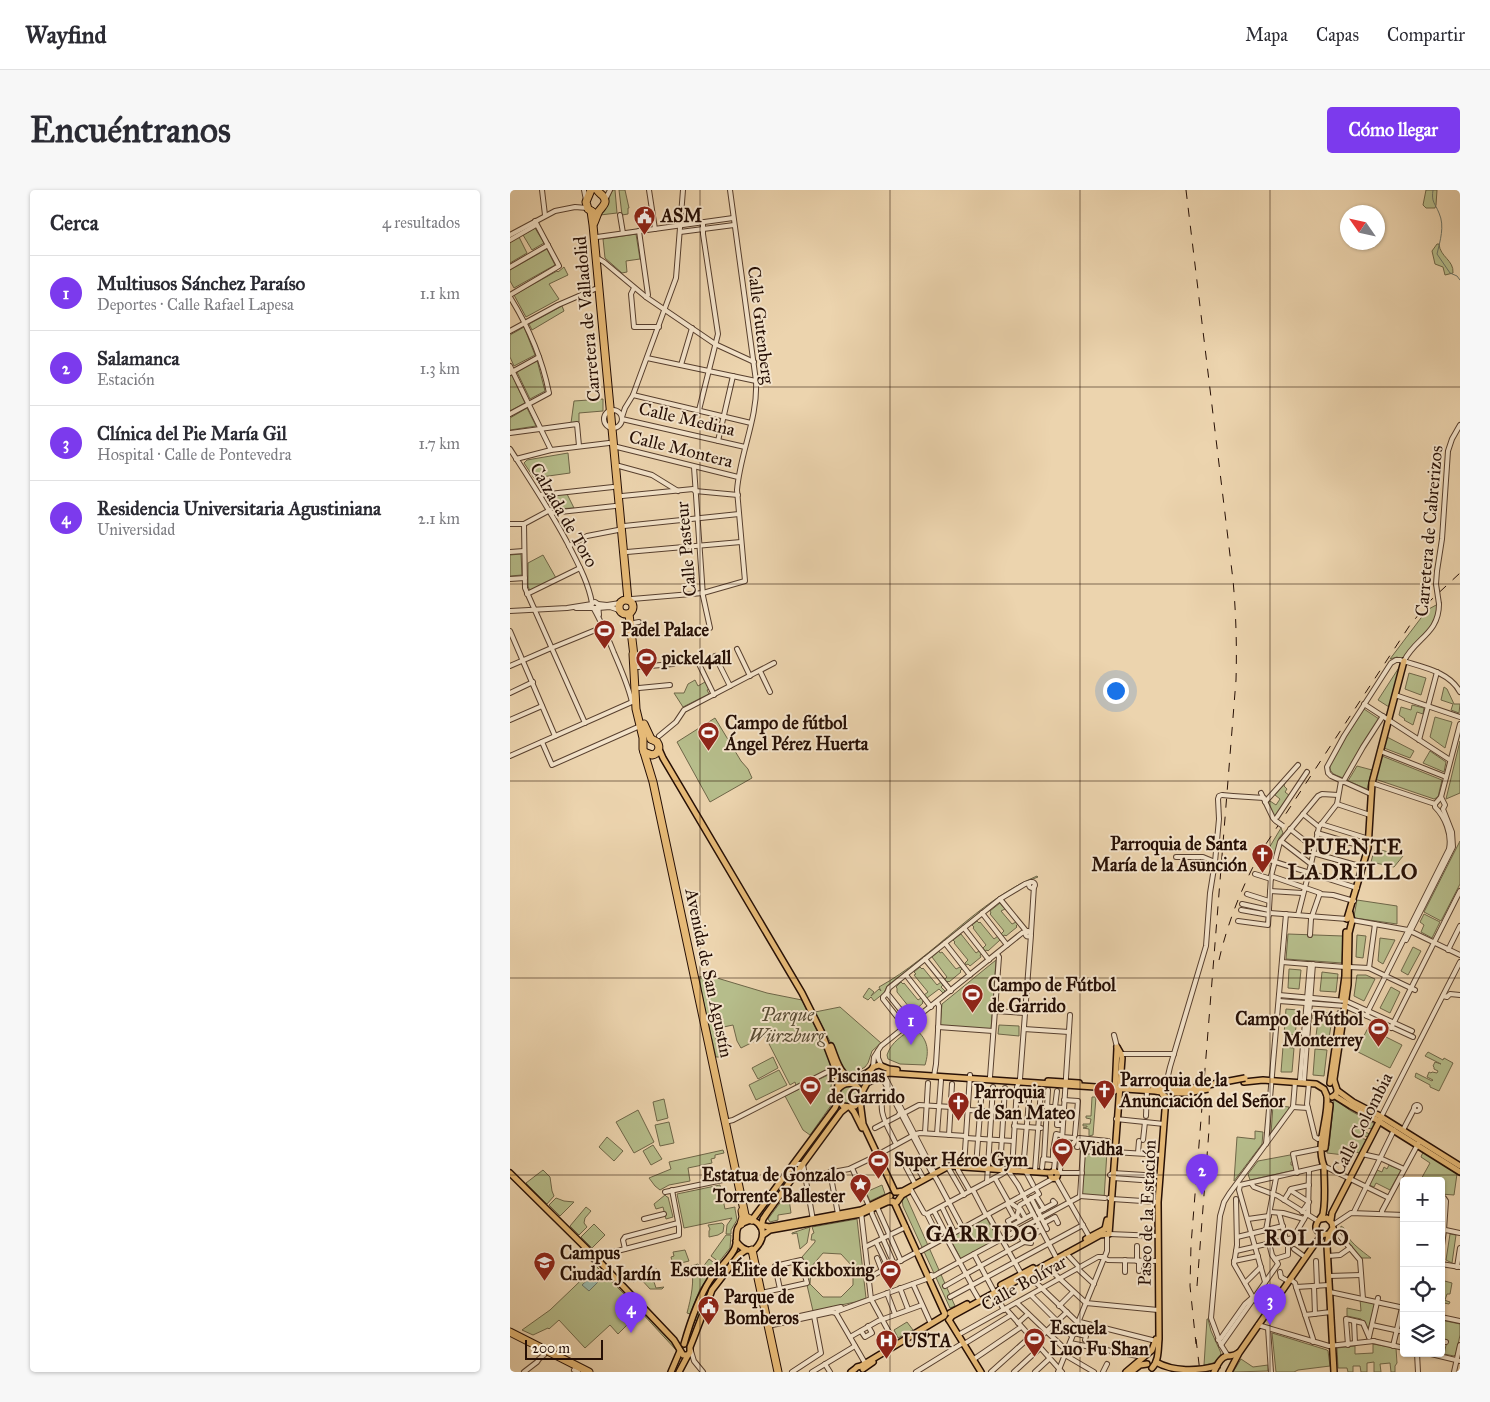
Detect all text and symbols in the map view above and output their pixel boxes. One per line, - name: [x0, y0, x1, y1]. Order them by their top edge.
- text: Wayfind: [25, 20, 107, 50]
- text: Mapa: [1245, 24, 1288, 46]
- text: Capas: [1316, 24, 1359, 46]
- text: Compartir: [1387, 24, 1465, 46]
- button: Cómo llegar: [1327, 107, 1460, 153]
- text: Encuéntranos: [30, 109, 231, 152]
- public building icon: ASM: [633, 204, 657, 235]
- place label: ASM: [660, 205, 702, 227]
- north arrow: [1340, 205, 1385, 250]
- text: Cerca: [50, 210, 99, 236]
- text: 4 resultados: [382, 213, 460, 232]
- street label: Carretera de Valladolid: [569, 235, 605, 403]
- street label: Calle Gutenberg: [742, 265, 779, 386]
- text: Multiusos Sánchez Paraíso: [97, 272, 305, 295]
- text: 1: [63, 284, 69, 303]
- text: 1.1 km: [420, 284, 460, 303]
- text: Deportes · Calle Rafael Lapesa: [97, 295, 294, 314]
- text: Salamanca: [97, 347, 179, 370]
- text: 2: [62, 359, 70, 378]
- text: 1.3 km: [420, 359, 460, 378]
- text: Estación: [97, 370, 155, 389]
- street label: Calle Medina: [637, 397, 738, 441]
- text: Clínica del Pie María Gil: [97, 422, 287, 445]
- street label: Calle Montera: [627, 425, 736, 473]
- text: 3: [63, 434, 69, 453]
- text: 1.7 km: [418, 434, 460, 453]
- text: Hospital · Calle de Pontevedra: [97, 445, 291, 464]
- street label: Carretera de Cabrerizos: [1411, 445, 1447, 617]
- street label: Calzada de Toro: [525, 459, 603, 571]
- text: Residencia Universitaria Agustiniana: [97, 497, 381, 520]
- street label: Calle Pasteur: [671, 500, 701, 597]
- text: 4: [62, 509, 70, 528]
- text: 2.1 km: [418, 509, 460, 528]
- text: Universidad: [97, 520, 175, 539]
- sports icon: Padel Palace: [593, 618, 617, 649]
- place label: Padel Palace: [621, 619, 709, 641]
- sports icon: pickel4all: [634, 646, 658, 677]
- place label: pickel4all: [661, 647, 733, 670]
- your location: [1103, 678, 1129, 704]
- place label: Campo de fútbol Ángel Pérez Huerta: [724, 712, 869, 756]
- sports icon: Campo de fútbol Ángel Pérez Huerta: [697, 721, 721, 752]
- place label: Parroquia de Santa María de la Asunción: [1092, 833, 1247, 876]
- district label: PUENTE LADRILLO: [1287, 833, 1419, 885]
- church icon: Parroquia de Santa María de la Asunción: [1251, 842, 1275, 873]
- street label: Avenida de San Agustín: [679, 885, 738, 1060]
- place label: Campo de Fútbol de Garrido: [988, 974, 1117, 1017]
- sports icon: Campo de Fútbol de Garrido: [960, 983, 984, 1014]
- park label: Parque Würzburg: [749, 1004, 826, 1047]
- pin: 1: [895, 1004, 927, 1045]
- place label: Campo de Fútbol Monterrey: [1235, 1008, 1365, 1052]
- sports icon: Campo de Fútbol Monterrey: [1367, 1017, 1391, 1048]
- place label: Piscinas de Garrido: [827, 1065, 905, 1108]
- place label: Parroquia de la Anunciación del Señor: [1119, 1069, 1287, 1112]
- street label: Calle Colombia: [1327, 1069, 1398, 1179]
- sports icon: Piscinas de Garrido: [799, 1074, 823, 1105]
- church icon: Parroquia de la Anunciación del Señor: [1092, 1078, 1116, 1109]
- place label: Parroquia de San Mateo: [974, 1081, 1075, 1124]
- church icon: Parroquia de San Mateo: [946, 1090, 970, 1121]
- sports icon: Vidha: [1051, 1137, 1075, 1168]
- place label: Vidha: [1078, 1138, 1123, 1160]
- street label: Paseo de la Estación: [1133, 1139, 1161, 1286]
- sports icon: Super Héroe Gym: [866, 1148, 890, 1179]
- place label: Super Héroe Gym: [894, 1149, 1029, 1172]
- pin: 2: [1186, 1154, 1218, 1195]
- place label: Estatua de Gonzalo Torrente Ballester: [702, 1164, 846, 1207]
- place icon: Estatua de Gonzalo Torrente Ballester: [849, 1173, 873, 1204]
- map controls: [1400, 1177, 1445, 1357]
- button: +: [1400, 1177, 1445, 1222]
- district label: GARRIDO: [926, 1220, 1038, 1247]
- button: −: [1400, 1222, 1445, 1267]
- district label: ROLLO: [1264, 1224, 1350, 1251]
- place label: Campus Ciudad Jardín: [560, 1242, 661, 1286]
- street label: Calle Bolívar: [977, 1250, 1071, 1316]
- school or university icon: Campus Ciudad Jardín: [532, 1251, 556, 1282]
- place label: Escuela Élite de Kickboxing: [670, 1256, 875, 1282]
- sports icon: Escuela Élite de Kickboxing: [878, 1258, 902, 1289]
- button: locate: [1400, 1267, 1445, 1312]
- pin: 3: [1254, 1284, 1286, 1325]
- place label: Parque de Bomberos: [724, 1286, 799, 1329]
- pin: 4: [615, 1292, 647, 1333]
- public building icon: Parque de Bomberos: [696, 1295, 720, 1326]
- button: layers: [1400, 1312, 1445, 1357]
- place label: Escuela Luo Fu Shan: [1050, 1317, 1149, 1360]
- sports icon: Escuela Luo Fu Shan: [1022, 1326, 1046, 1357]
- hospital icon: USTA: [875, 1329, 899, 1360]
- place label: USTA: [903, 1330, 952, 1352]
- scale bar: [525, 1337, 602, 1360]
- text: 200 m: [532, 1340, 570, 1357]

